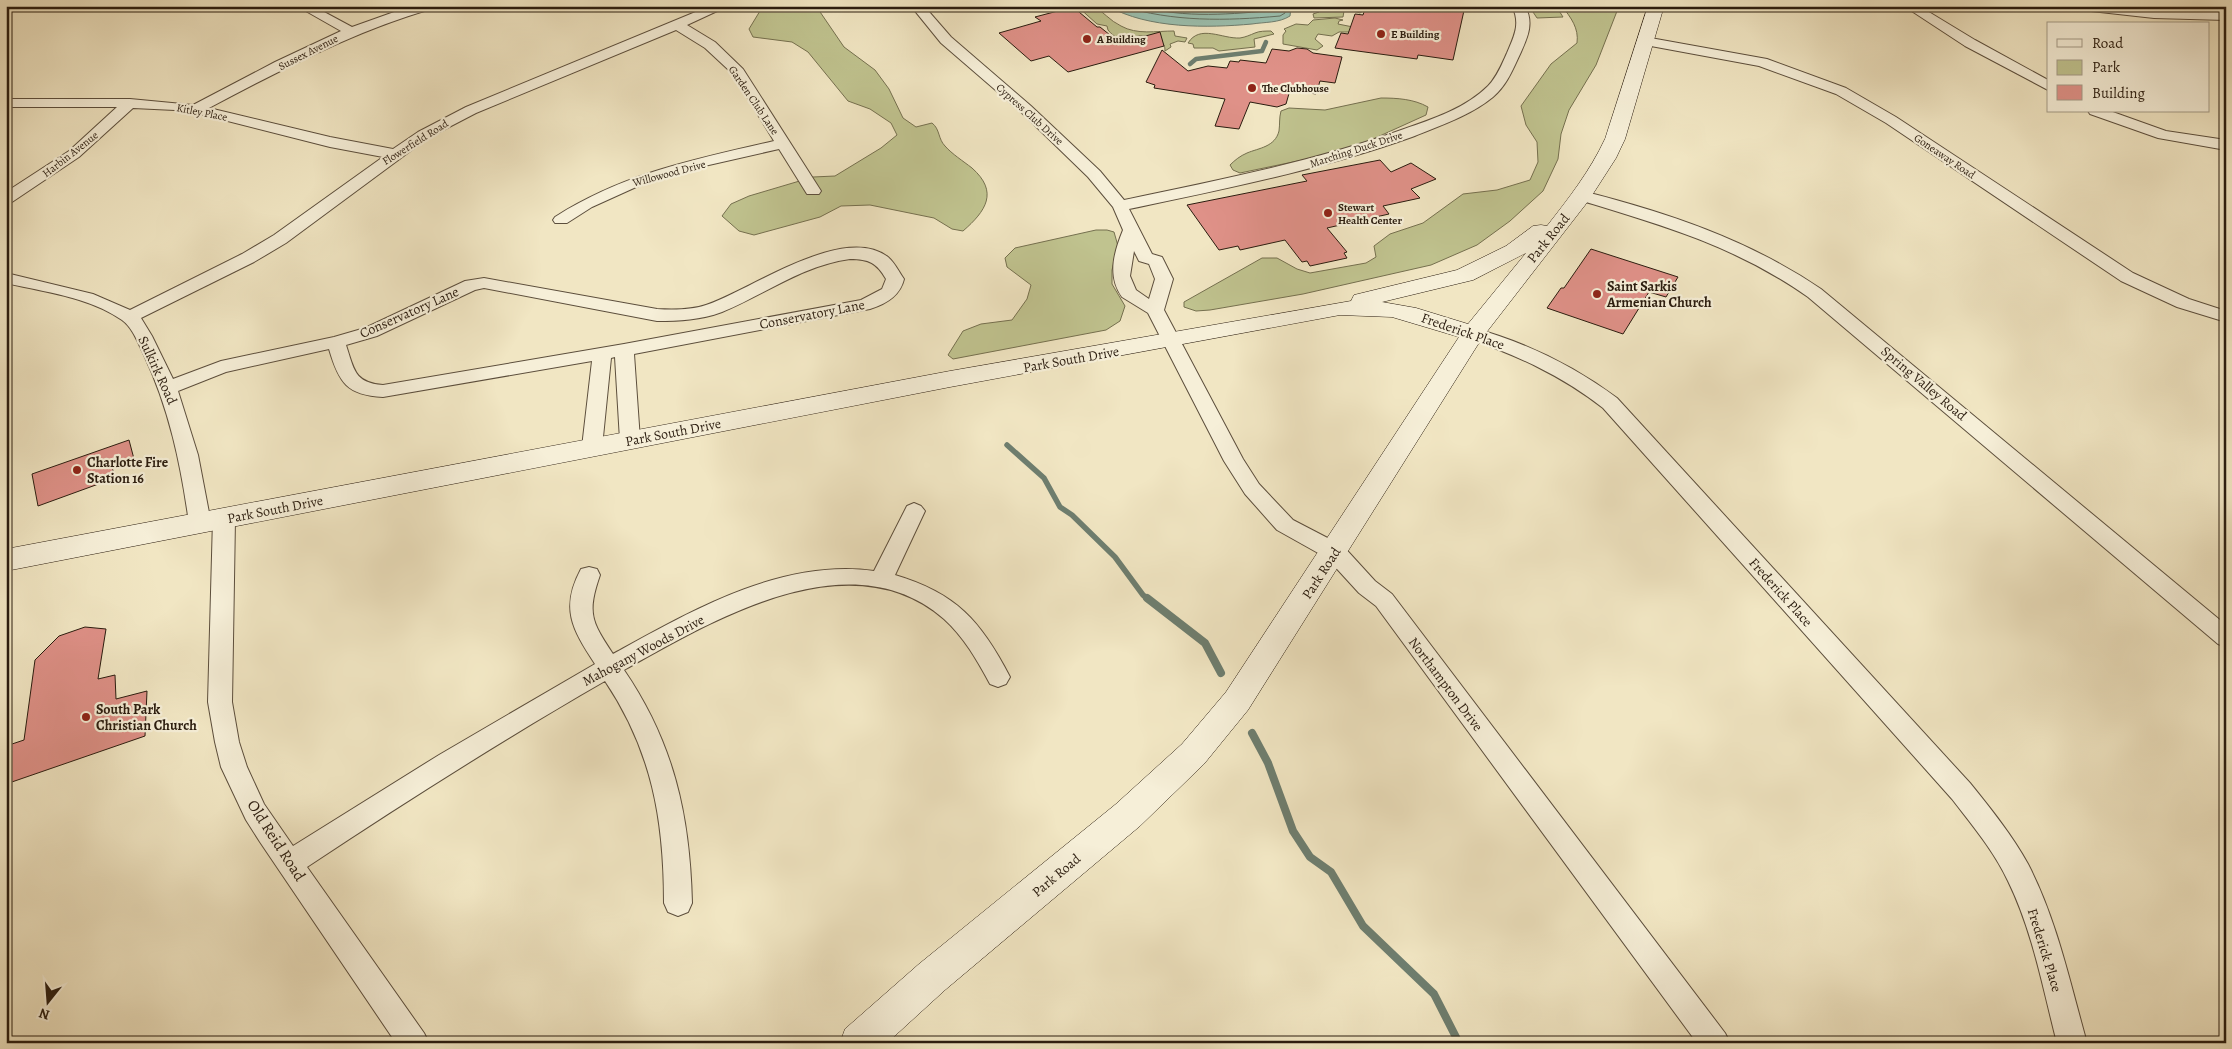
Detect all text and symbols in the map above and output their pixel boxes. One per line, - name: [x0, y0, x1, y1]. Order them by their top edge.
- legend: [2047, 22, 2210, 112]
- place label: E Building: [1391, 27, 1440, 42]
- marker: E Building: [1375, 28, 1387, 40]
- street label: Sussex Avenue: [276, 31, 341, 74]
- place label: A Building: [1096, 32, 1146, 47]
- marker: A Building: [1081, 33, 1093, 45]
- text: Road: [2092, 33, 2124, 53]
- text: Park: [2092, 57, 2121, 77]
- street label: Garden Club Lane: [725, 63, 782, 138]
- street label: Cypress Club Drive: [993, 80, 1067, 149]
- place label: The Clubhouse: [1262, 81, 1329, 96]
- marker: The Clubhouse: [1246, 82, 1258, 94]
- text: Building: [2092, 83, 2145, 103]
- street label: Kitley Place: [175, 100, 229, 125]
- street label: Flowerfield Road: [379, 116, 451, 169]
- street label: Marching Duck Drive: [1308, 127, 1404, 172]
- street label: Harbin Avenue: [39, 128, 101, 181]
- street label: Goneaway Road: [1911, 130, 1978, 183]
- street label: Willowood Drive: [630, 157, 707, 191]
- place label: Stewart Health Center: [1338, 200, 1402, 228]
- marker: Stewart Health Center: [1322, 207, 1334, 219]
- street label: Park Road: [1523, 209, 1574, 267]
- place label: Saint Sarkis Armenian Church: [1606, 277, 1712, 312]
- street label: Conservatory Lane: [357, 282, 462, 343]
- marker: Saint Sarkis Armenian Church: [1591, 288, 1603, 300]
- street label: Conservatory Lane: [758, 295, 866, 334]
- street label: Frederick Place: [1419, 308, 1507, 355]
- street label: Sulkirk Road: [133, 333, 182, 408]
- street label: Park South Drive: [1022, 342, 1121, 377]
- street label: Spring Valley Road: [1877, 342, 1971, 425]
- street label: Park South Drive: [624, 414, 723, 451]
- place label: Charlotte Fire Station 16: [87, 453, 169, 488]
- marker: Charlotte Fire Station 16: [71, 464, 83, 476]
- street label: Park South Drive: [226, 491, 325, 528]
- street label: Park Road: [1298, 543, 1345, 603]
- street label: Frederick Place: [1745, 554, 1817, 631]
- street label: Mahogany Woods Drive: [579, 610, 708, 691]
- street label: Northampton Drive: [1404, 633, 1487, 735]
- place label: South Park Christian Church: [96, 700, 197, 735]
- marker: South Park Christian Church: [80, 711, 92, 723]
- street label: Old Reid Road: [242, 796, 311, 886]
- street label: Park Road: [1028, 849, 1085, 901]
- street label: Frederick Place: [2023, 906, 2066, 994]
- north arrow: [22, 976, 72, 1026]
- text: N: [37, 1003, 52, 1025]

